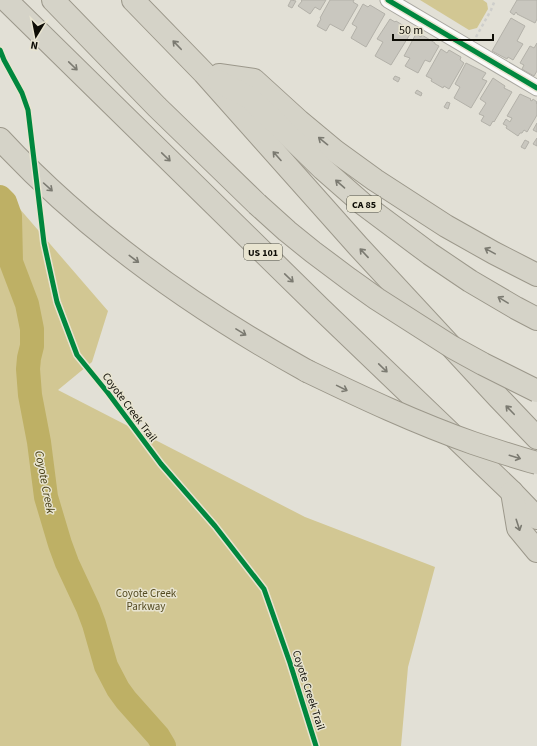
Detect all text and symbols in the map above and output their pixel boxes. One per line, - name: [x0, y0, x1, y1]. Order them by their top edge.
- north arrow: [16, 16, 56, 56]
- scale bar: [393, 16, 493, 42]
- text: 50 m: [399, 22, 423, 39]
- text: N: [29, 37, 39, 53]
- one-way arrow: [172, 40, 181, 50]
- one-way arrow: [68, 61, 78, 71]
- one-way arrow: [318, 137, 328, 146]
- one-way arrow: [273, 151, 282, 161]
- one-way arrow: [161, 152, 171, 162]
- one-way arrow: [335, 180, 346, 189]
- one-way arrow: [42, 182, 53, 191]
- road number: CA 85: [347, 196, 381, 212]
- road number: US 101: [244, 244, 282, 260]
- one-way arrow: [484, 246, 496, 254]
- one-way arrow: [359, 248, 369, 258]
- one-way arrow: [129, 255, 140, 263]
- one-way arrow: [284, 273, 294, 282]
- one-way arrow: [497, 296, 509, 304]
- one-way arrow: [235, 329, 247, 337]
- one-way arrow: [377, 363, 387, 372]
- street label: Coyote Creek Trail: [99, 370, 161, 445]
- one-way arrow: [336, 385, 348, 392]
- one-way arrow: [505, 405, 515, 415]
- water label: Coyote Creek: [30, 449, 59, 515]
- one-way arrow: [508, 454, 521, 461]
- one-way arrow: [515, 518, 522, 531]
- park label: Coyote Creek Parkway: [116, 586, 177, 614]
- street label: Coyote Creek Trail: [289, 648, 329, 732]

